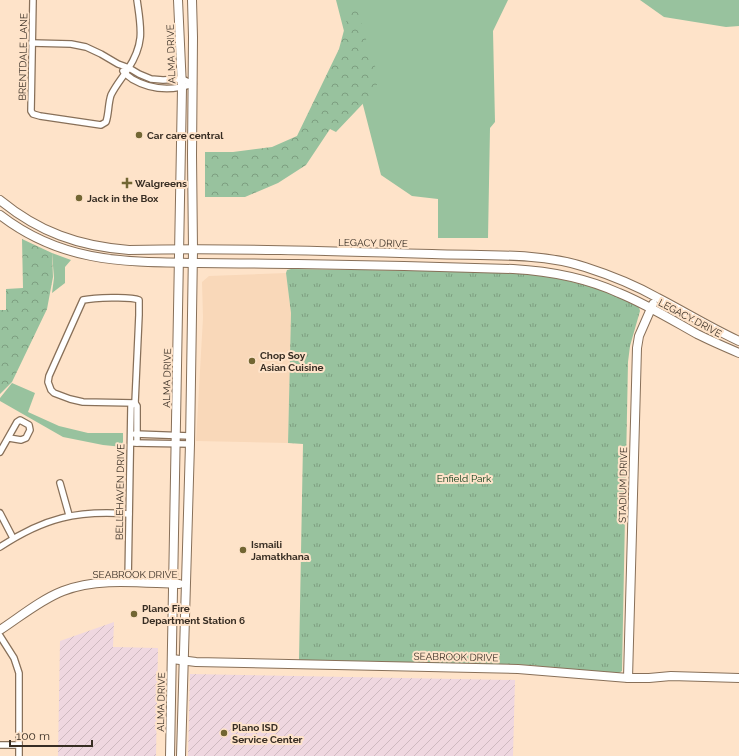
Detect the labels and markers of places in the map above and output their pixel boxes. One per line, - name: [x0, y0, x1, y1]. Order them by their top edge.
- marker: Car care central: [134, 130, 144, 140]
- place label: Car care central: [147, 130, 224, 141]
- marker: Walgreens: [122, 178, 132, 188]
- place label: Walgreens: [135, 178, 187, 189]
- marker: Jack in the Box: [74, 193, 84, 203]
- place label: Jack in the Box: [87, 193, 159, 204]
- place label: Chop Soy Asian Cuisine: [260, 350, 323, 373]
- marker: Chop Soy Asian Cuisine: [247, 356, 257, 366]
- place label: Ismaili Jamatkhana: [251, 539, 310, 562]
- marker: Ismaili Jamatkhana: [238, 545, 248, 555]
- place label: Plano Fire Department Station 6: [142, 603, 245, 626]
- marker: Plano Fire Department Station 6: [129, 609, 139, 619]
- place label: Plano ISD Service Center: [232, 722, 303, 745]
- marker: Plano ISD Service Center: [219, 728, 229, 738]

